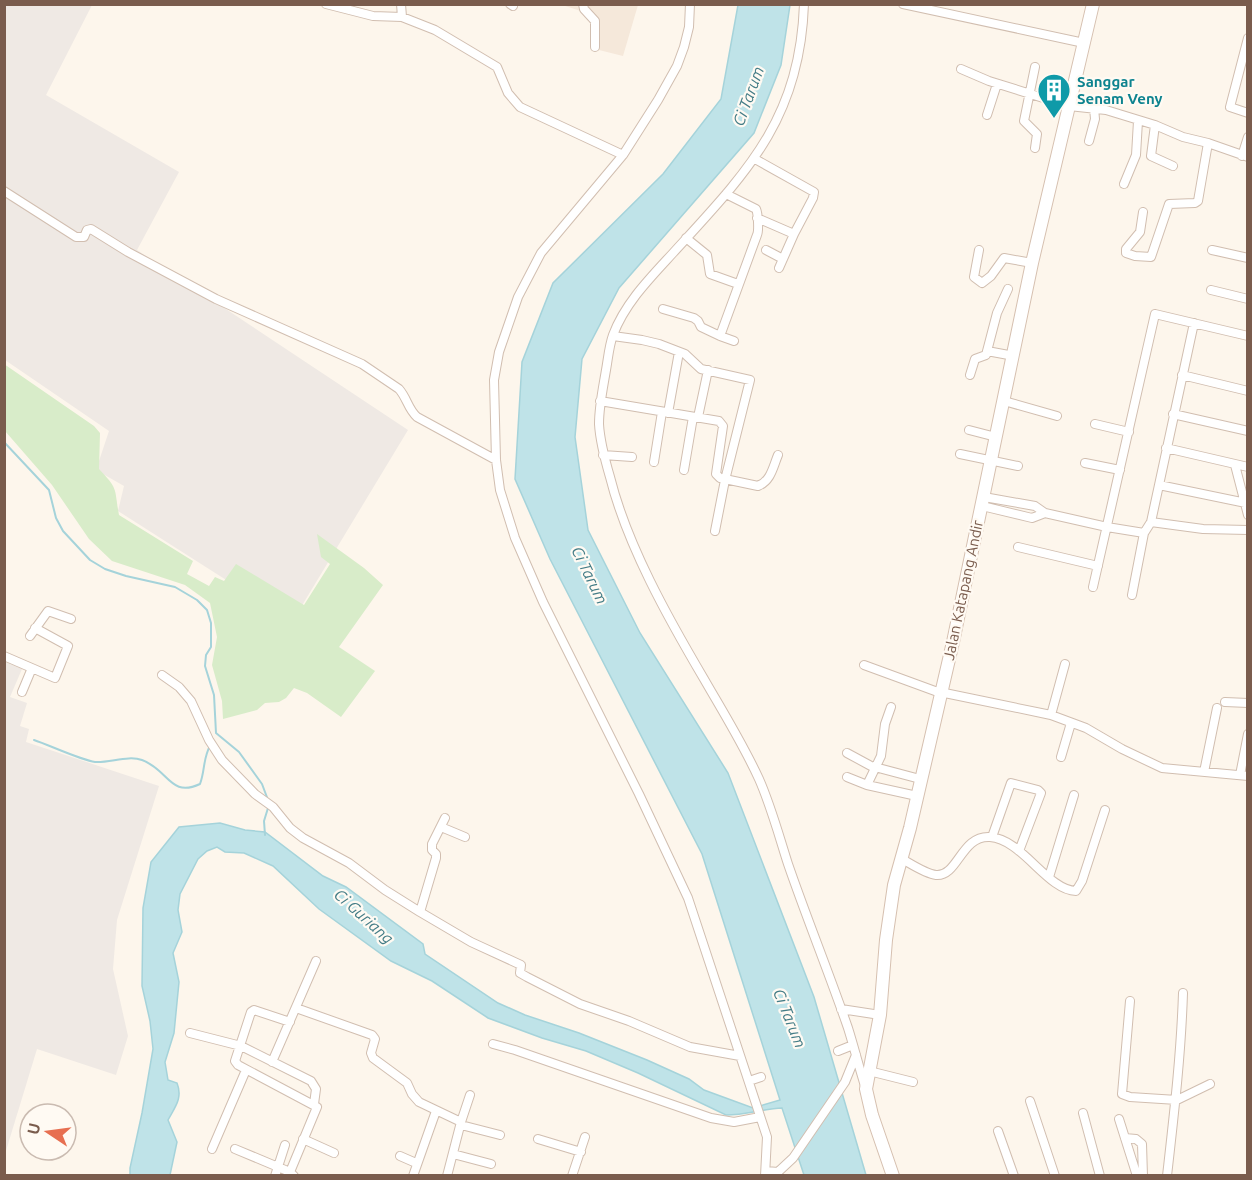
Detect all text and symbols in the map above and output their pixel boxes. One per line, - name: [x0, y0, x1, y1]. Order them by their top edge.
- water label: Ci Tarum: [729, 64, 767, 128]
- building icon: Sanggar Senam Veny: [1036, 72, 1072, 119]
- place label: Sanggar Senam Veny: [1077, 73, 1163, 107]
- street label: Jalan Katapang Andir: [940, 518, 986, 662]
- water label: Ci Tarum: [568, 543, 612, 607]
- water label: Ci Guriang: [331, 885, 397, 947]
- water label: Ci Tarum: [770, 986, 810, 1050]
- north arrow: [18, 1102, 78, 1162]
- text: U: [23, 1121, 43, 1136]

